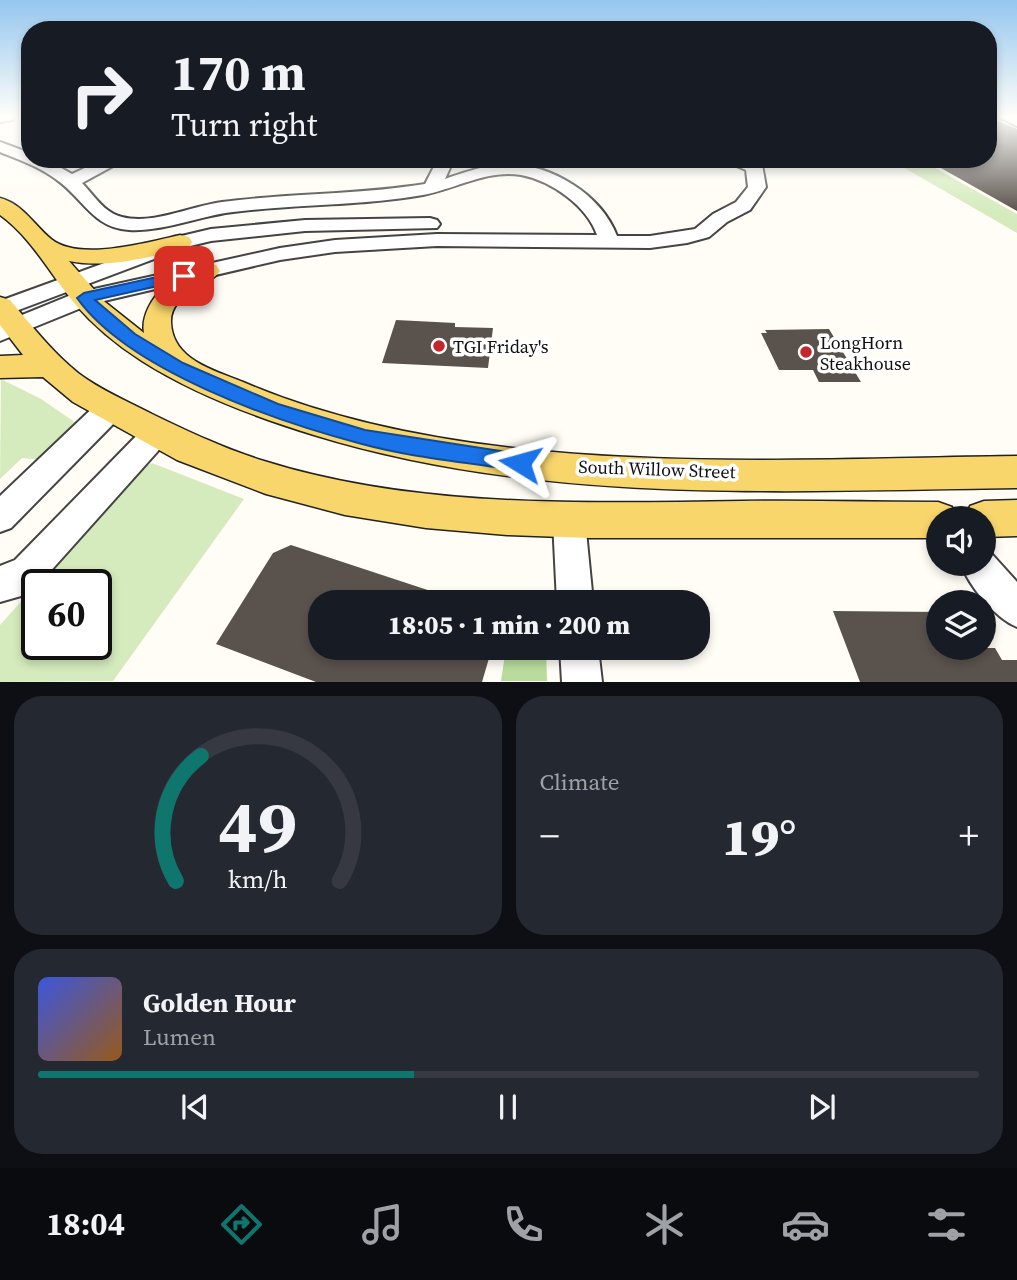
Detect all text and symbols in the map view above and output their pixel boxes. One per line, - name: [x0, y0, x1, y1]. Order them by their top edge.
- text: 170 m: [171, 39, 306, 106]
- icon: right: [56, 49, 147, 140]
- text: Turn right: [171, 103, 317, 147]
- pin: [154, 246, 214, 306]
- icon: arrive: [165, 257, 203, 295]
- place label: LongHorn Steakhouse: [820, 330, 911, 376]
- place label: TGI Friday's: [453, 334, 549, 359]
- marker: TGI Friday's: [431, 338, 447, 354]
- marker: LongHorn Steakhouse: [798, 344, 814, 360]
- position arrow: [483, 426, 557, 500]
- street label: South Willow Street: [578, 454, 736, 484]
- map controls: [926, 506, 996, 660]
- button: sound: [926, 506, 996, 576]
- speed limit sign: 60: [21, 569, 112, 660]
- button: layers: [926, 590, 996, 660]
- text: 18:05 · 1 min · 200 m: [388, 607, 630, 643]
- text: Climate: [540, 766, 619, 798]
- text: 49: [218, 777, 297, 876]
- text: 19°: [722, 801, 796, 872]
- text: −: [540, 810, 560, 862]
- text: +: [959, 810, 979, 862]
- text: km/h: [228, 862, 288, 896]
- text: Golden Hour: [143, 985, 296, 1021]
- text: Lumen: [143, 1021, 216, 1053]
- icon: previous: [176, 1088, 214, 1126]
- icon: pause: [489, 1088, 527, 1126]
- icon: next: [803, 1088, 841, 1126]
- icon: directions: [217, 1200, 266, 1249]
- icon: music: [358, 1200, 407, 1249]
- icon: phone: [499, 1200, 548, 1249]
- icon: climate: [640, 1200, 689, 1249]
- icon: car: [781, 1200, 830, 1249]
- icon: filters: [922, 1200, 971, 1249]
- text: 18:04: [46, 1202, 125, 1246]

